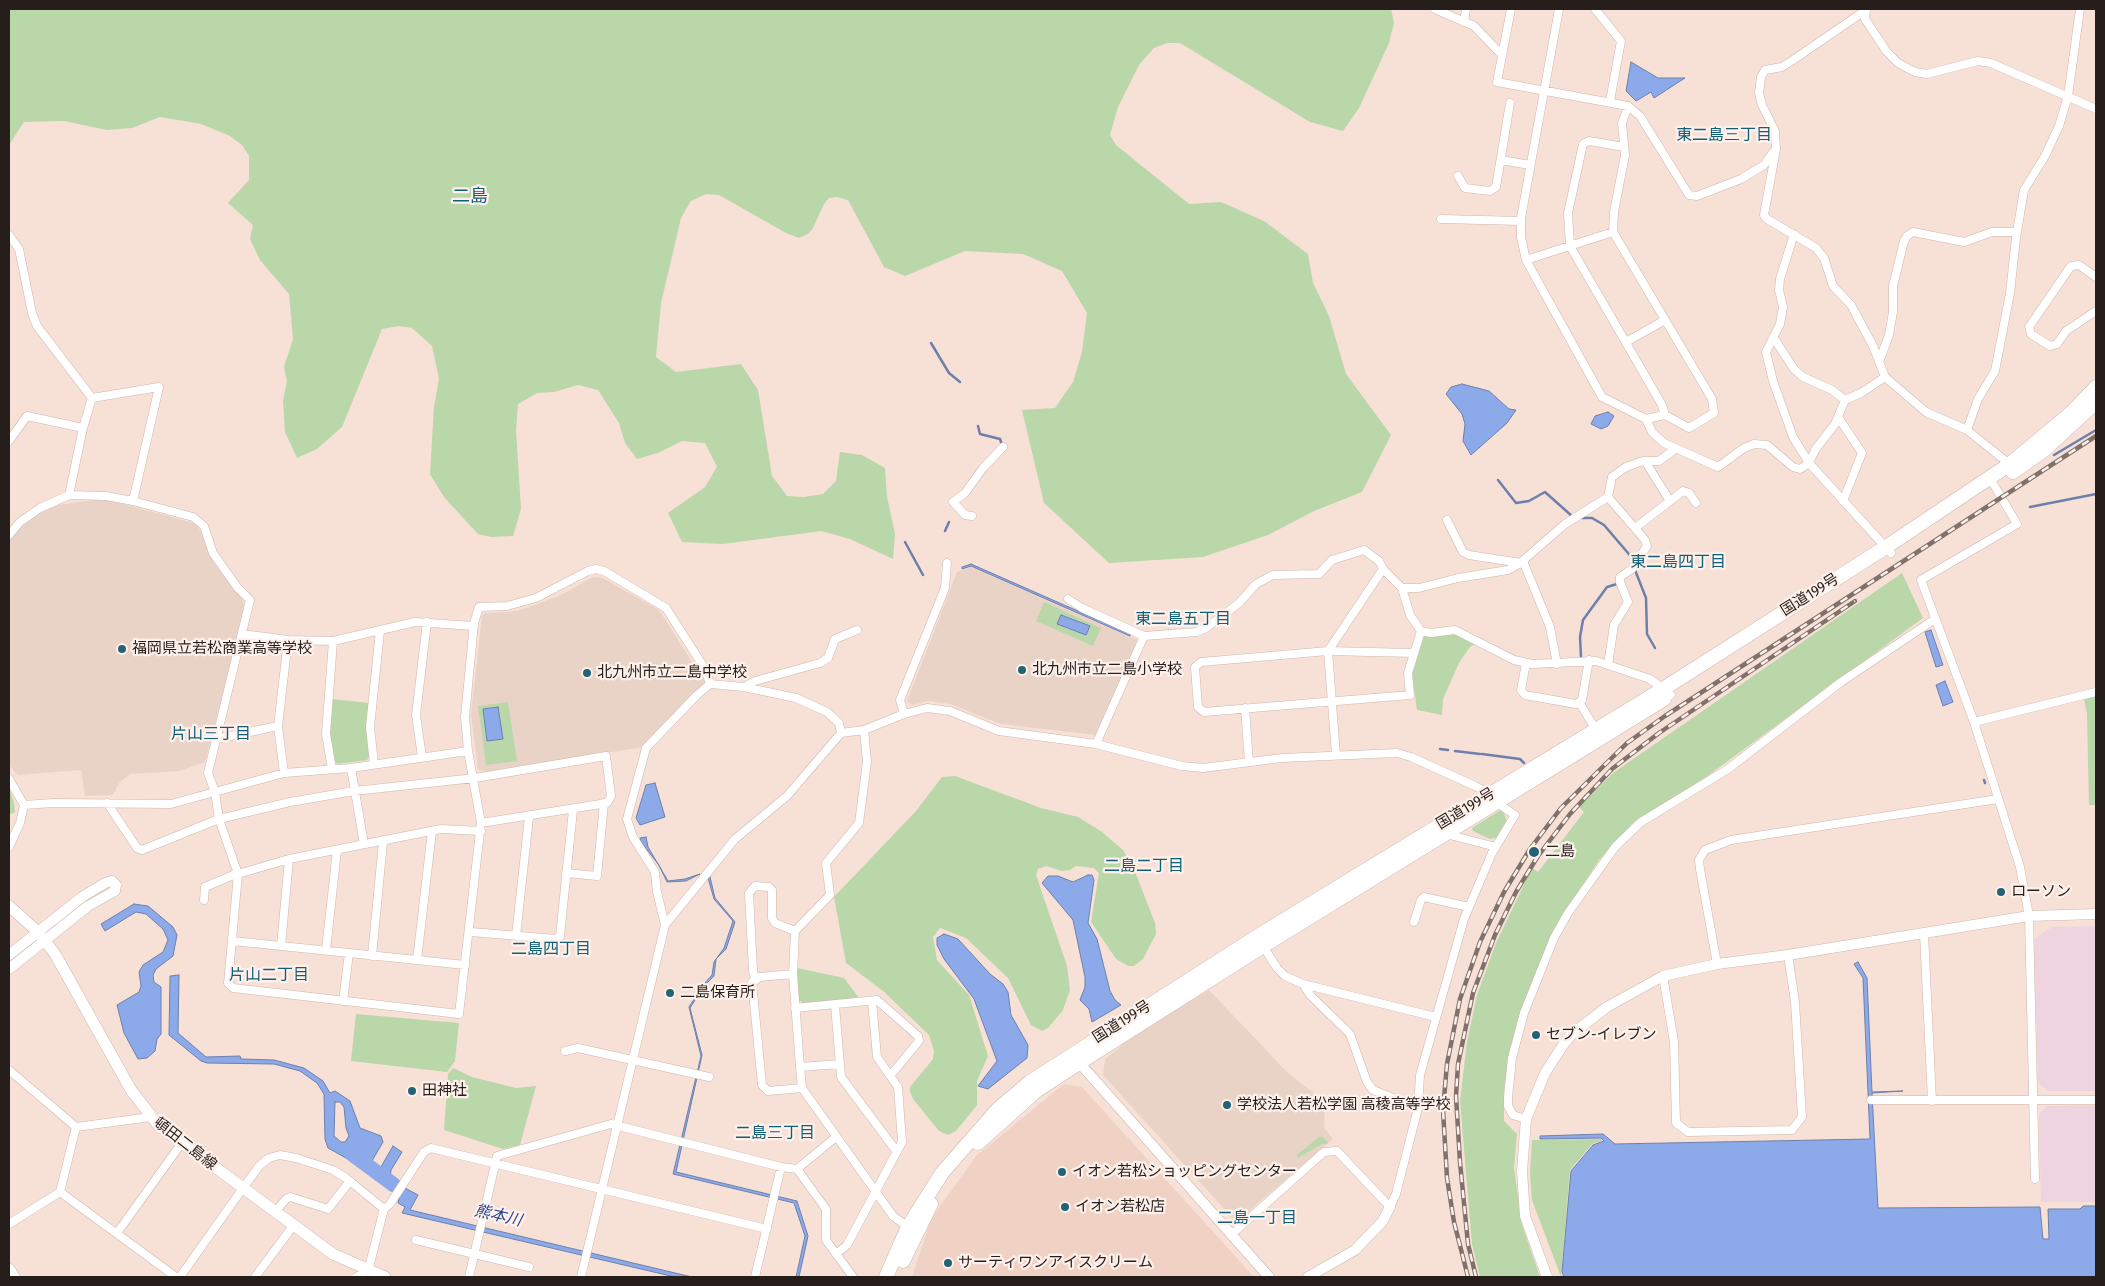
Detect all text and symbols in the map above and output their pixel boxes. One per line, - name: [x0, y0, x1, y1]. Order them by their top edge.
- district label: 東二島三丁目: [1676, 126, 1772, 146]
- district label: 二島: [452, 186, 488, 208]
- district label: 東二島四丁目: [1630, 553, 1726, 573]
- street label: 国道199号: [1777, 570, 1843, 620]
- district label: 東二島五丁目: [1135, 610, 1231, 630]
- place label: 福岡県立若松商業高等学校: [132, 640, 312, 658]
- marker: 福岡県立若松商業高等学校: [116, 643, 128, 655]
- place label: 北九州市立二島小学校: [1032, 661, 1182, 679]
- place label: 北九州市立二島中学校: [597, 664, 747, 682]
- marker: 北九州市立二島小学校: [1016, 664, 1028, 676]
- marker: 北九州市立二島中学校: [581, 667, 593, 679]
- district label: 片山三丁目: [171, 725, 251, 745]
- street label: 国道199号: [1433, 784, 1499, 834]
- place label: 二島: [1545, 843, 1575, 861]
- marker: 二島: [1527, 845, 1541, 859]
- district label: 二島二丁目: [1104, 857, 1184, 877]
- place label: ローソン: [2011, 883, 2071, 901]
- marker: ローソン: [1995, 886, 2007, 898]
- district label: 二島四丁目: [511, 940, 591, 960]
- district label: 片山二丁目: [229, 966, 309, 986]
- place label: 二島保育所: [680, 984, 755, 1002]
- marker: 二島保育所: [664, 987, 676, 999]
- street label: 国道199号: [1089, 997, 1155, 1047]
- place label: セブン-イレブン: [1546, 1026, 1657, 1044]
- marker: セブン-イレブン: [1530, 1029, 1542, 1041]
- place label: 田神社: [422, 1082, 467, 1100]
- marker: 田神社: [406, 1085, 418, 1097]
- place label: 学校法人若松学園 高稜高等学校: [1237, 1096, 1451, 1114]
- marker: 学校法人若松学園 高稜高等学校: [1221, 1099, 1233, 1111]
- street label: 頓田二島線: [150, 1114, 220, 1174]
- district label: 二島三丁目: [735, 1124, 815, 1144]
- place label: イオン若松ショッピングセンター: [1072, 1163, 1297, 1181]
- marker: イオン若松ショッピングセンター: [1056, 1166, 1068, 1178]
- place label: イオン若松店: [1075, 1198, 1165, 1216]
- water label: 熊本川: [472, 1201, 524, 1231]
- marker: イオン若松店: [1059, 1201, 1071, 1213]
- district label: 二島一丁目: [1217, 1209, 1297, 1229]
- place label: サーティワンアイスクリーム: [958, 1254, 1153, 1272]
- marker: サーティワンアイスクリーム: [942, 1257, 954, 1269]

